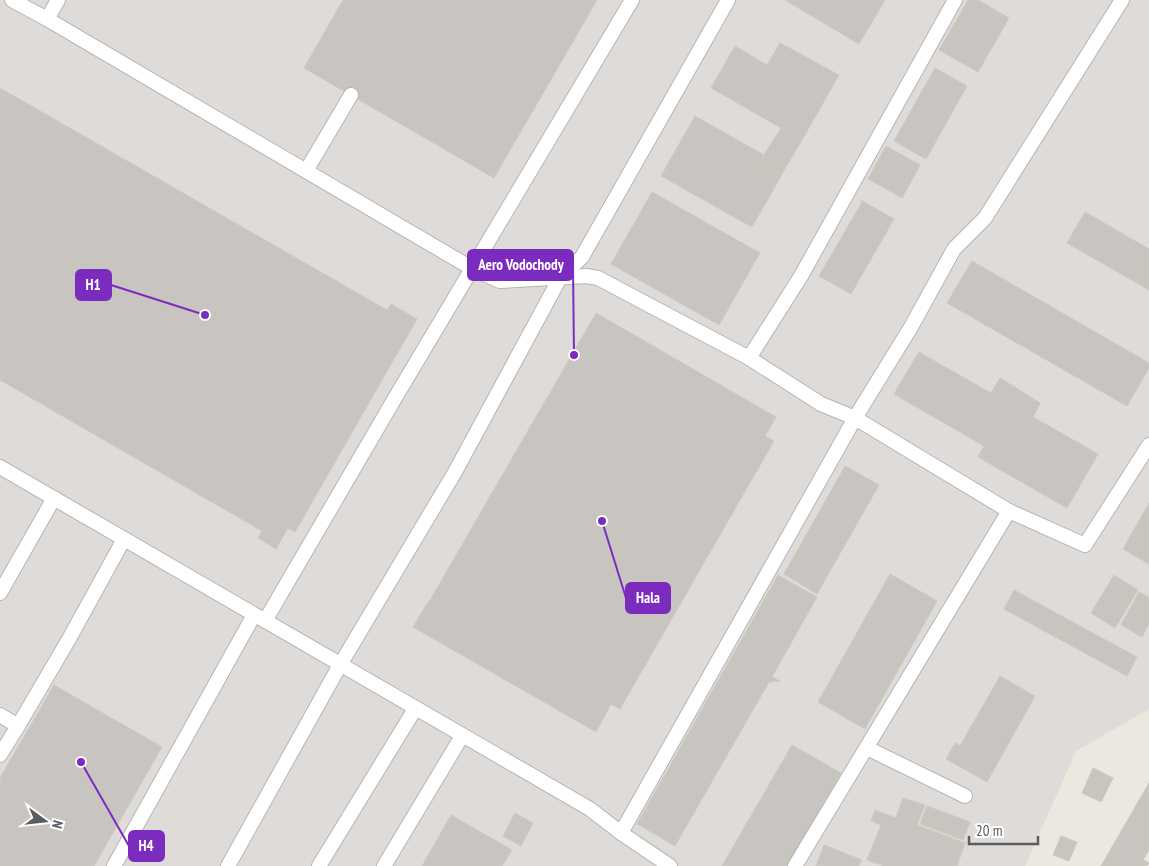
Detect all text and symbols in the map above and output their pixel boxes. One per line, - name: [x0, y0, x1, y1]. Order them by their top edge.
- callout: Aero Vodochody: [468, 250, 573, 280]
- text: Aero Vodochody: [477, 255, 565, 274]
- callout: H1: [76, 270, 111, 300]
- text: H1: [85, 275, 101, 294]
- callout: Hala: [626, 583, 670, 613]
- text: Hala: [636, 588, 660, 607]
- north arrow: [20, 796, 70, 846]
- scale bar: [969, 814, 1038, 846]
- text: N: [48, 818, 67, 830]
- text: 20 m: [976, 821, 1002, 840]
- callout: H4: [129, 831, 164, 861]
- text: H4: [138, 836, 154, 855]

